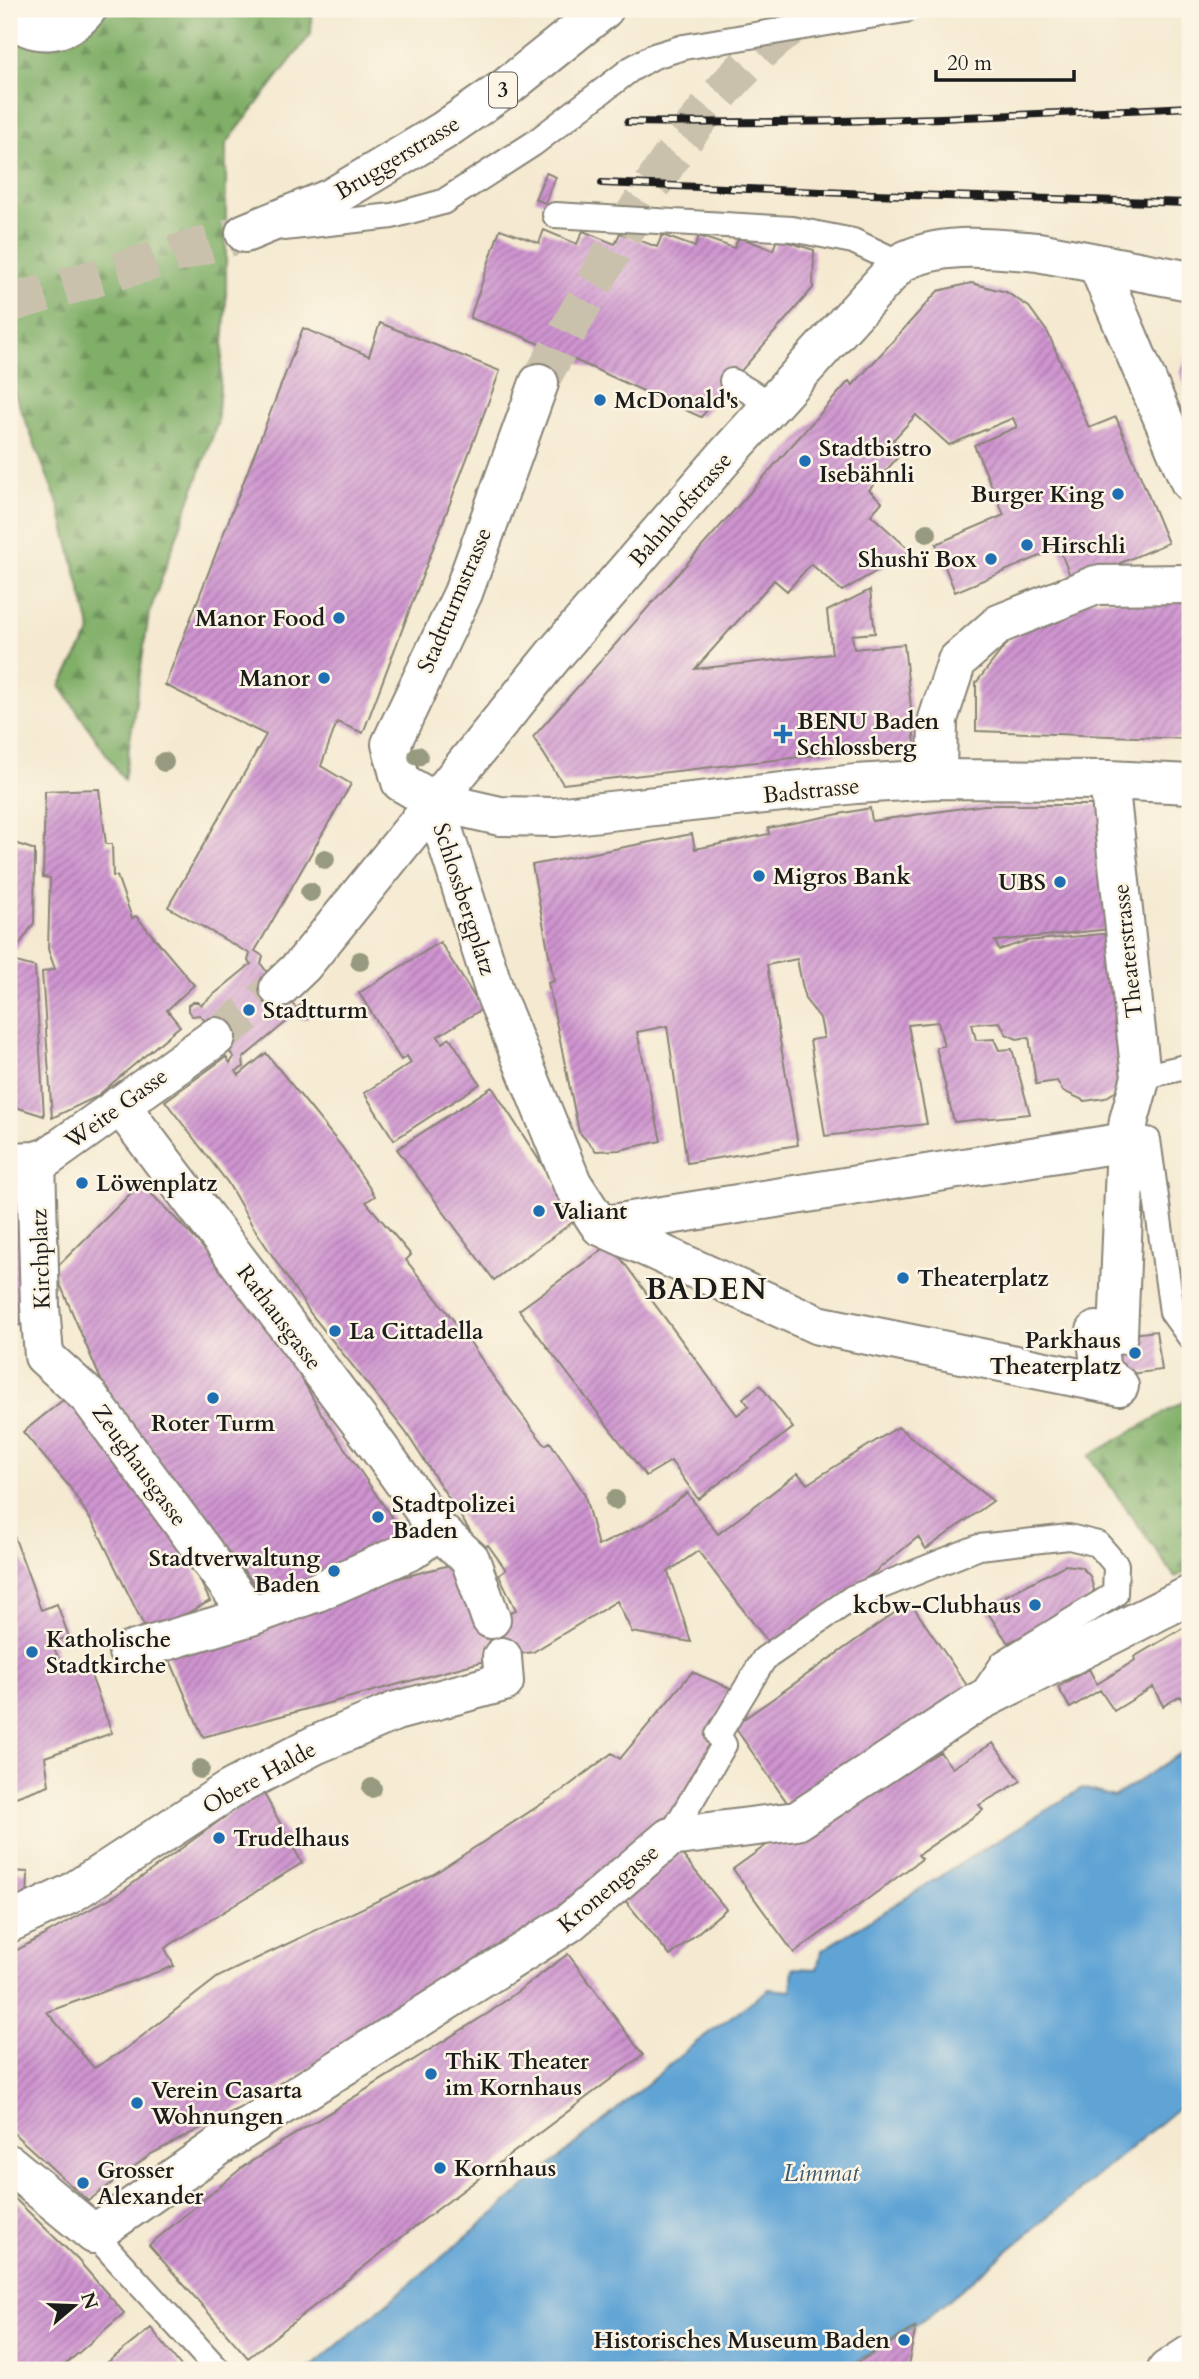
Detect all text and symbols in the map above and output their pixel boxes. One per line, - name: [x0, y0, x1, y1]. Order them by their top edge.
- scale bar: [936, 38, 1075, 82]
- text: 20 m: [947, 49, 992, 78]
- road number: 3: [489, 72, 517, 108]
- street label: Bruggerstrasse: [329, 108, 465, 207]
- place label: McDonald's: [614, 385, 738, 416]
- marker: McDonald's: [592, 392, 608, 408]
- place label: Stadtbistro Isebähnli: [819, 433, 932, 490]
- street label: Bahnhofstrasse: [622, 445, 739, 573]
- marker: Stadtbistro Isebähnli: [797, 453, 813, 469]
- place label: Burger King: [971, 479, 1104, 510]
- marker: Burger King: [1110, 486, 1126, 502]
- street label: Stadtturmstrasse: [410, 523, 499, 678]
- place label: Hirschli: [1041, 530, 1126, 561]
- marker: Hirschli: [1019, 537, 1035, 553]
- place label: Shushï Box: [858, 544, 978, 575]
- marker: Shushï Box: [983, 551, 999, 567]
- place label: Manor Food: [195, 603, 325, 634]
- marker: Manor Food: [331, 610, 347, 626]
- place label: Manor: [239, 663, 311, 694]
- marker: Manor: [316, 670, 332, 686]
- place label: BENU Baden Schlossberg: [797, 706, 940, 763]
- marker: BENU Baden Schlossberg: [775, 726, 791, 742]
- street label: Badstrasse: [761, 770, 861, 811]
- street label: Schlossbergplatz: [425, 819, 504, 979]
- place label: Migros Bank: [773, 861, 911, 892]
- place label: UBS: [998, 867, 1046, 898]
- marker: Migros Bank: [751, 868, 767, 884]
- marker: UBS: [1052, 874, 1068, 890]
- street label: Theaterstrasse: [1105, 882, 1150, 1020]
- place label: Stadtturm: [263, 995, 369, 1026]
- marker: Stadtturm: [241, 1002, 257, 1018]
- street label: Weite Gasse: [58, 1061, 174, 1157]
- place label: Löwenplatz: [96, 1168, 218, 1199]
- marker: Löwenplatz: [74, 1175, 90, 1191]
- place label: Valiant: [553, 1196, 627, 1227]
- marker: Valiant: [531, 1203, 547, 1219]
- street label: Kirchplatz: [23, 1208, 58, 1310]
- street label: Rathausgasse: [230, 1258, 329, 1376]
- place label: Theaterplatz: [917, 1263, 1049, 1294]
- district label: BADEN: [645, 1269, 769, 1310]
- marker: Theaterplatz: [895, 1270, 911, 1286]
- place label: La Cittadella: [349, 1316, 484, 1347]
- marker: La Cittadella: [327, 1323, 343, 1339]
- place label: Parkhaus Theaterplatz: [989, 1325, 1121, 1382]
- marker: Parkhaus Theaterplatz: [1127, 1345, 1143, 1361]
- marker: Roter Turm: [205, 1390, 221, 1406]
- street label: Zeughausgasse: [85, 1398, 194, 1533]
- place label: Roter Turm: [151, 1408, 276, 1439]
- place label: Stadtpolizei Baden: [392, 1489, 515, 1546]
- marker: Stadtpolizei Baden: [370, 1509, 386, 1525]
- place label: Stadtverwaltung Baden: [149, 1543, 320, 1600]
- marker: Stadtverwaltung Baden: [326, 1563, 342, 1579]
- place label: kcbw-Clubhaus: [853, 1590, 1021, 1621]
- marker: kcbw-Clubhaus: [1027, 1597, 1043, 1613]
- place label: Katholische Stadtkirche: [46, 1624, 171, 1681]
- marker: Katholische Stadtkirche: [24, 1644, 40, 1660]
- street label: Obere Halde: [197, 1733, 322, 1821]
- place label: Trudelhaus: [233, 1823, 350, 1854]
- marker: Trudelhaus: [211, 1830, 227, 1846]
- street label: Kronengasse: [551, 1837, 665, 1940]
- place label: ThiK Theater im Kornhaus: [445, 2046, 590, 2103]
- marker: ThiK Theater im Kornhaus: [423, 2066, 439, 2082]
- place label: Verein Casarta Wohnungen: [150, 2075, 303, 2132]
- marker: Verein Casarta Wohnungen: [129, 2095, 145, 2111]
- place label: Kornhaus: [454, 2153, 556, 2184]
- place label: Grosser Alexander: [97, 2155, 204, 2212]
- water label: Limmat: [783, 2157, 860, 2190]
- marker: Kornhaus: [432, 2160, 448, 2176]
- marker: Grosser Alexander: [75, 2175, 91, 2191]
- north arrow: [38, 2270, 108, 2340]
- text: N: [74, 2289, 104, 2313]
- place label: Historisches Museum Baden: [593, 2325, 890, 2356]
- marker: Historisches Museum Baden: [896, 2332, 912, 2348]

